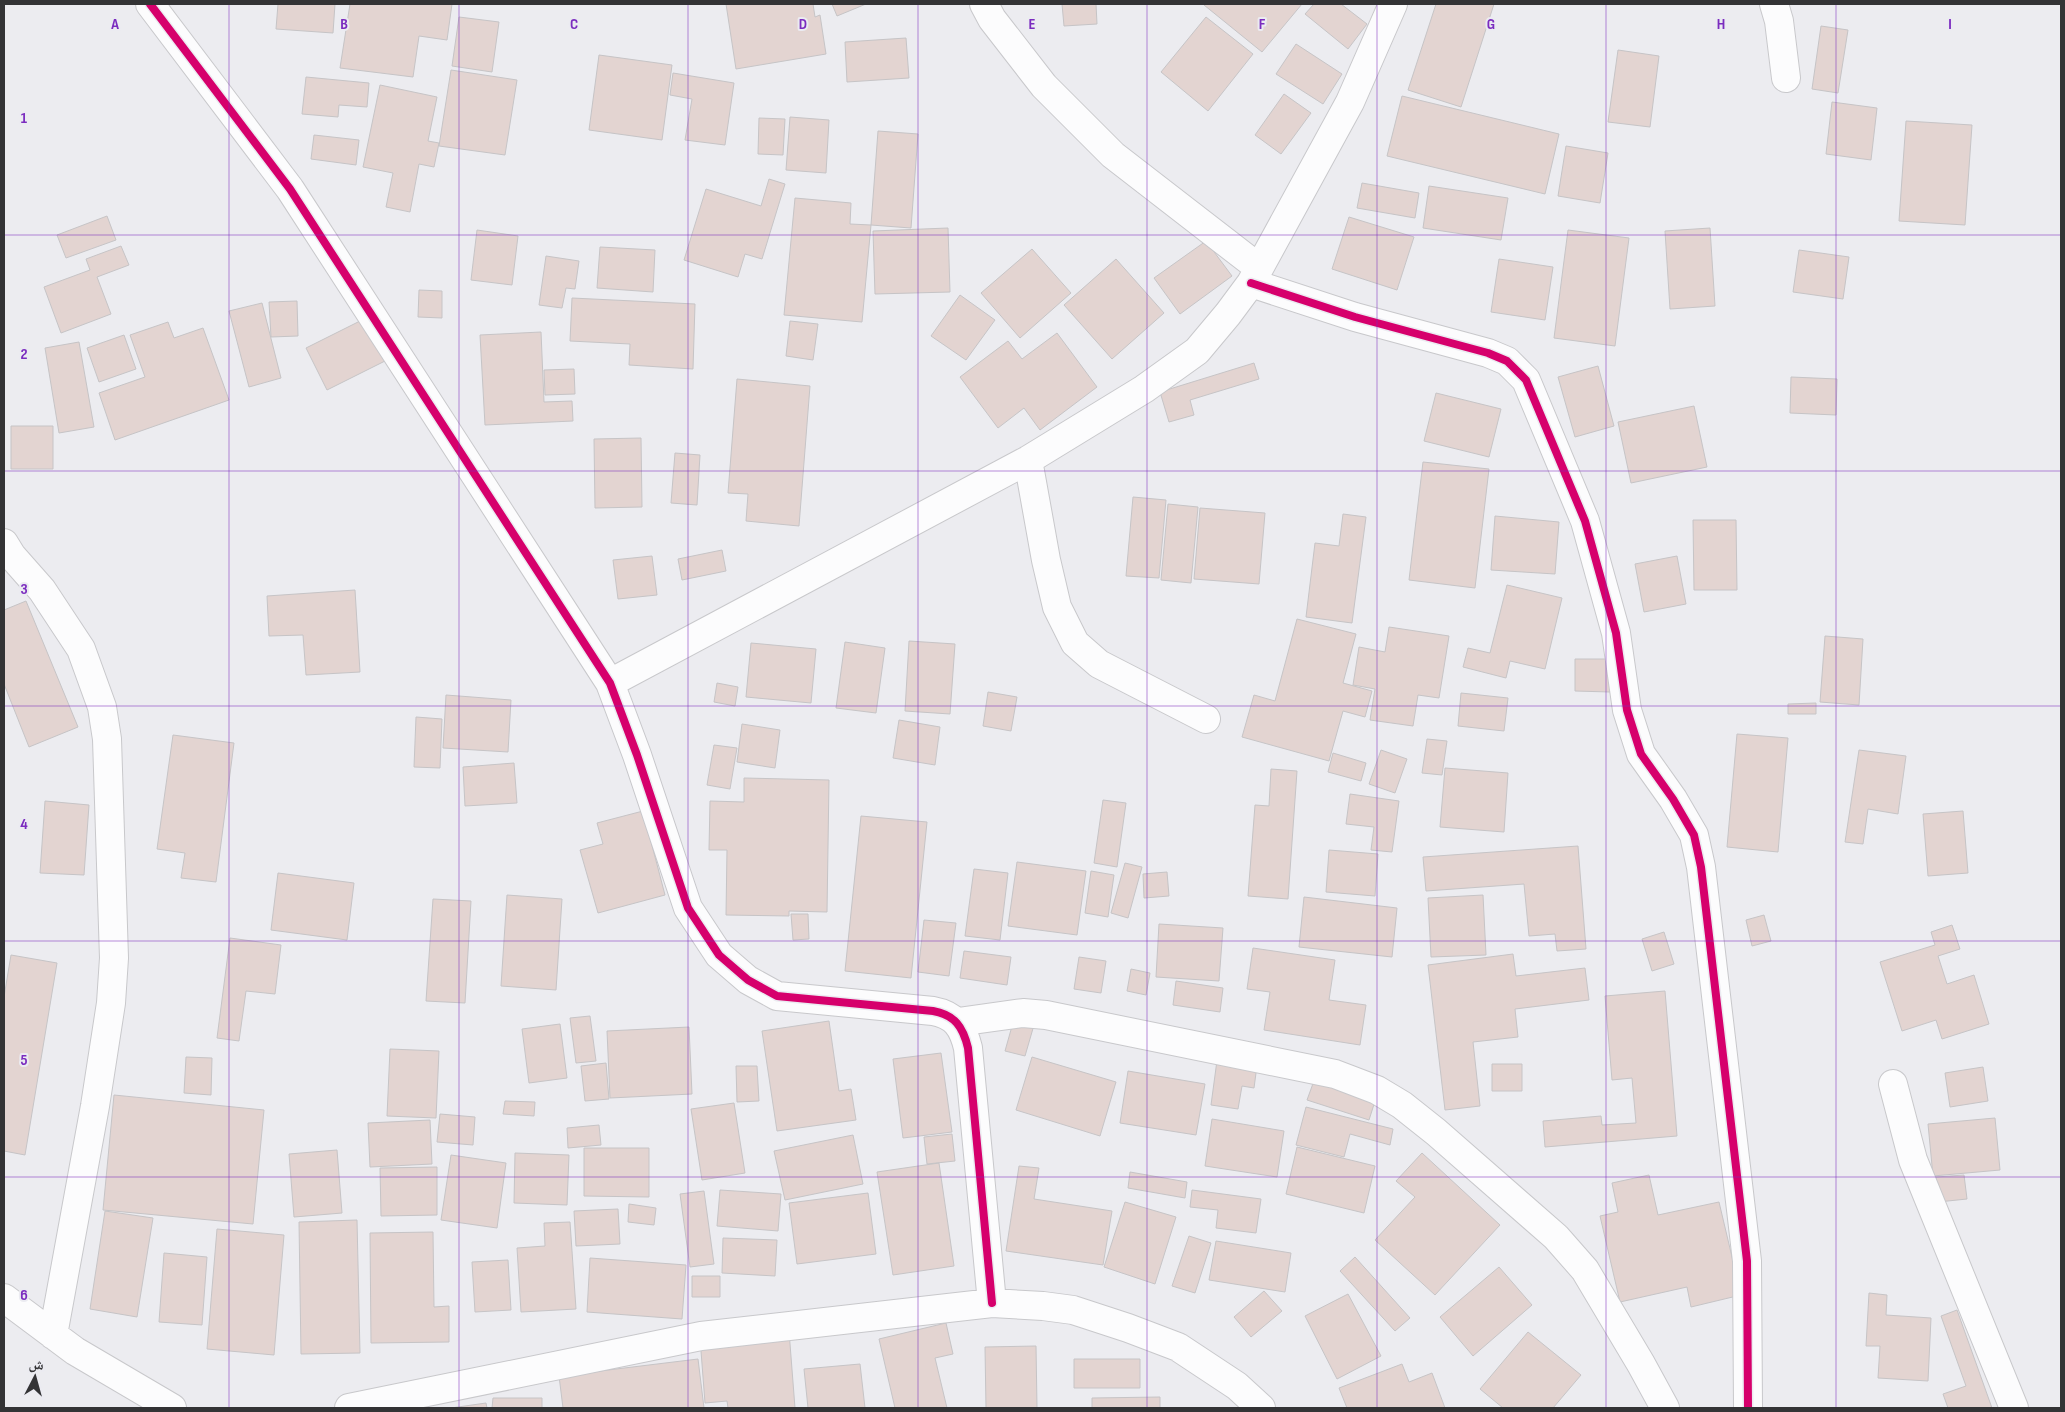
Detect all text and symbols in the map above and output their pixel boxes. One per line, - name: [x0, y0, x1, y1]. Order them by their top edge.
- text: A: [110, 15, 119, 34]
- text: B: [340, 15, 348, 34]
- text: C: [570, 15, 578, 34]
- text: D: [799, 15, 807, 34]
- text: E: [1029, 15, 1036, 34]
- text: F: [1259, 15, 1266, 34]
- text: G: [1487, 15, 1495, 34]
- text: H: [1717, 15, 1725, 34]
- text: I: [1948, 15, 1952, 34]
- text: 1: [21, 109, 28, 128]
- text: 2: [20, 345, 28, 364]
- text: 3: [20, 580, 28, 599]
- text: 4: [20, 815, 28, 834]
- text: 5: [20, 1051, 28, 1070]
- text: 6: [20, 1286, 28, 1305]
- north arrow: [10, 1352, 60, 1402]
- text: ش: [28, 1355, 45, 1374]

